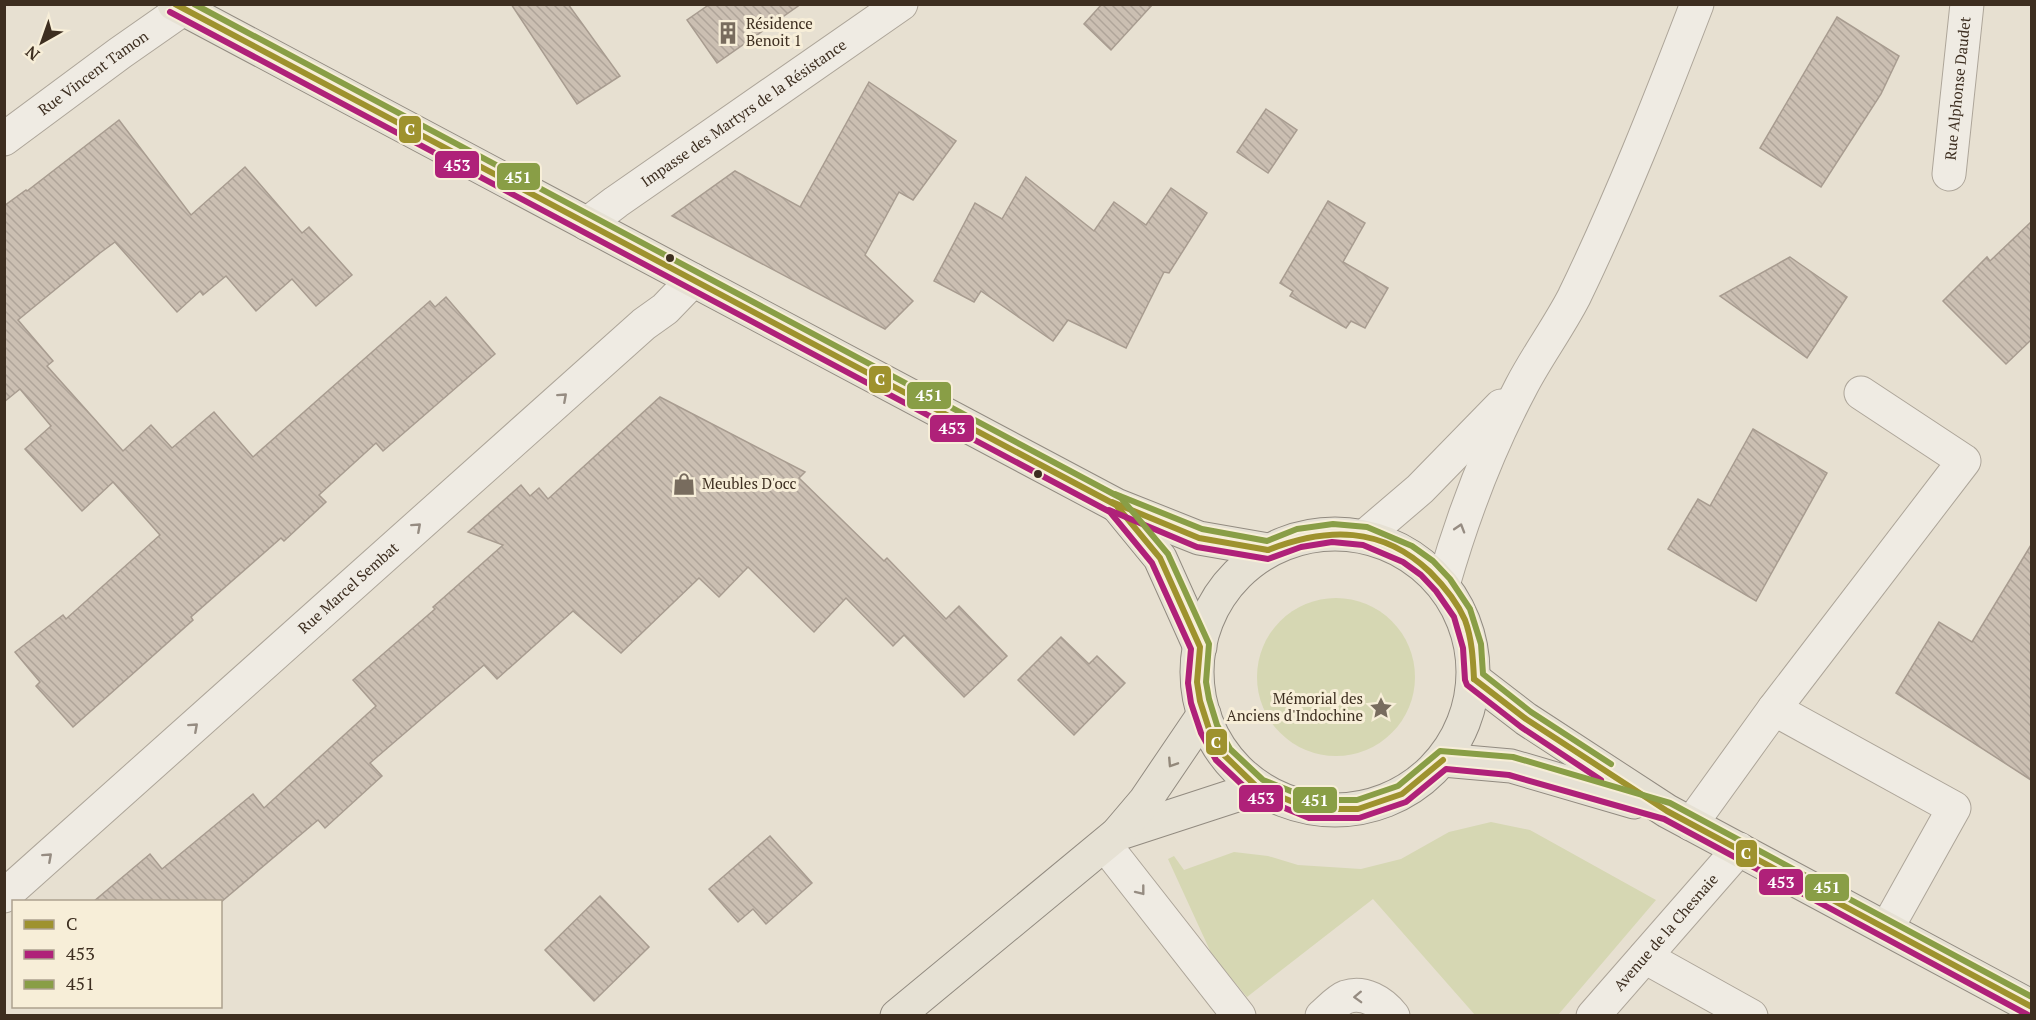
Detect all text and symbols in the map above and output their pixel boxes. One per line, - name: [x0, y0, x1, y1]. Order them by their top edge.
- north arrow: [12, 12, 72, 72]
- place label: Résidence Benoit 1: [746, 13, 813, 50]
- street label: Rue Alphonse Daudet: [1940, 15, 1975, 161]
- building icon: Résidence Benoit 1: [715, 20, 741, 46]
- street label: Rue Vincent Tamon: [34, 25, 152, 119]
- street label: Impasse des Martyrs de la Résistance: [637, 34, 850, 191]
- text: N: [21, 41, 44, 66]
- line badge: C: [398, 115, 422, 144]
- text: C: [405, 118, 415, 140]
- line badge: 453: [434, 150, 480, 179]
- text: 453: [443, 154, 471, 176]
- line badge: 451: [496, 162, 541, 191]
- text: 451: [504, 166, 532, 188]
- unlabelled marker: [664, 252, 676, 264]
- line badge: C: [868, 365, 892, 394]
- text: C: [875, 368, 885, 390]
- line badge: 451: [906, 381, 952, 410]
- text: 451: [915, 384, 943, 406]
- one-way arrow: [556, 393, 566, 404]
- line badge: 453: [929, 414, 975, 443]
- text: 453: [938, 417, 966, 439]
- unlabelled marker: [1032, 468, 1044, 480]
- shop icon: Meubles D'occ: [671, 471, 697, 497]
- place label: Meubles D'occ: [702, 473, 797, 493]
- one-way arrow: [410, 523, 421, 534]
- one-way arrow: [1453, 523, 1465, 534]
- street label: Rue Marcel Sembat: [293, 537, 403, 638]
- place label: Mémorial des Anciens d'Indochine: [1227, 688, 1363, 725]
- place icon: Mémorial des Anciens d'Indochine: [1368, 695, 1394, 721]
- one-way arrow: [187, 723, 197, 734]
- line badge: C: [1205, 728, 1228, 756]
- text: C: [1211, 731, 1221, 753]
- one-way arrow: [1168, 756, 1179, 767]
- line badge: 453: [1238, 784, 1284, 813]
- line badge: 451: [1292, 786, 1338, 814]
- text: 453: [1247, 787, 1275, 809]
- text: 451: [1301, 789, 1329, 811]
- line badge: C: [1735, 839, 1758, 868]
- text: C: [1741, 842, 1751, 864]
- one-way arrow: [41, 853, 52, 864]
- line badge: 453: [1758, 868, 1804, 896]
- street label: Avenue de la Chesnaie: [1609, 869, 1722, 995]
- text: 453: [1767, 871, 1795, 893]
- line badge: 451: [1804, 873, 1850, 902]
- text: 451: [1813, 876, 1841, 898]
- one-way arrow: [1134, 884, 1145, 895]
- legend: [12, 900, 222, 1008]
- text: C: [66, 911, 78, 935]
- text: 453: [66, 941, 95, 965]
- text: 451: [66, 971, 95, 995]
- one-way arrow: [1353, 991, 1362, 1003]

